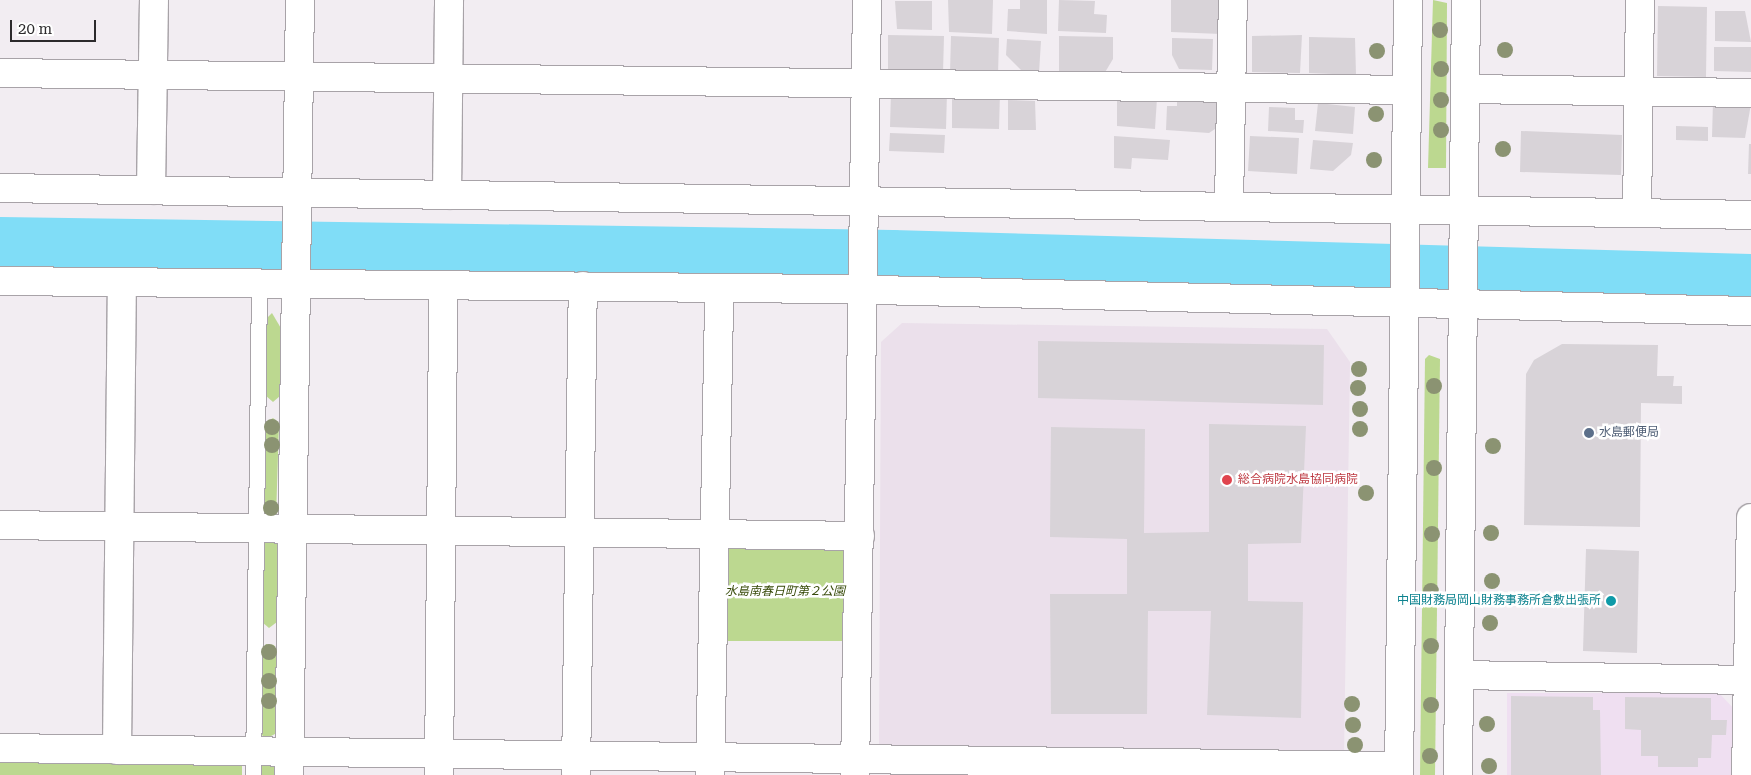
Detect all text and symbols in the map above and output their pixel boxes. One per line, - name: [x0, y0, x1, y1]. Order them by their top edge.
- scale bar: [12, 10, 99, 42]
- text: 20 m: [18, 20, 52, 38]
- place label: 水島郵便局: [1599, 426, 1659, 440]
- marker: 水島郵便局: [1583, 427, 1595, 439]
- marker: 総合病院水島協同病院: [1220, 473, 1234, 487]
- place label: 総合病院水島協同病院: [1238, 473, 1358, 487]
- park label: 水島南春日町第２公園: [725, 585, 845, 599]
- place label: 中国財務局岡山財務事務所倉敷出張所: [1397, 594, 1601, 608]
- marker: 中国財務局岡山財務事務所倉敷出張所: [1605, 595, 1617, 607]

